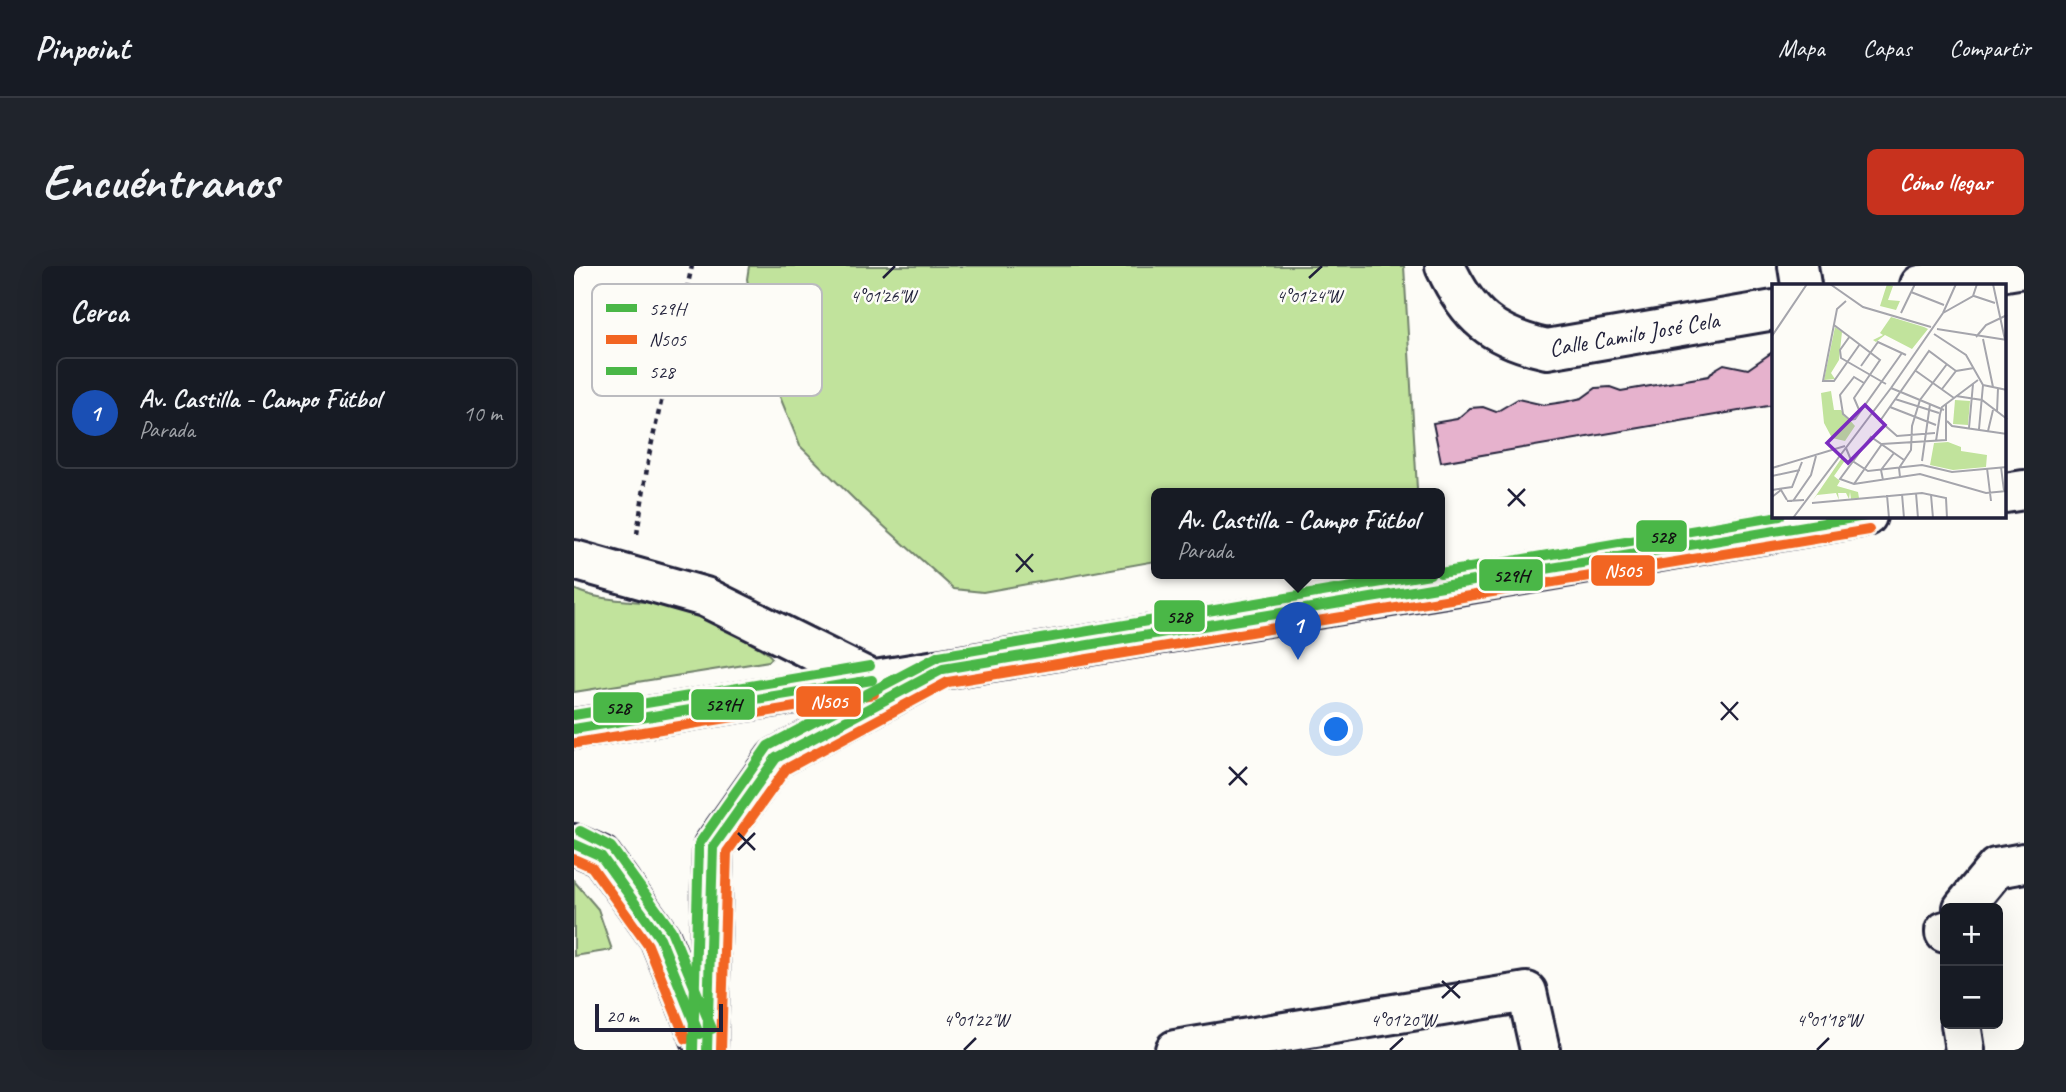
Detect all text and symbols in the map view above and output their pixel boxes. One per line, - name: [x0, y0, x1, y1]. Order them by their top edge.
- text: Pinpoint: [35, 27, 129, 69]
- text: Mapa: [1778, 33, 1825, 63]
- text: Capas: [1863, 33, 1911, 63]
- text: Compartir: [1949, 33, 2031, 63]
- button: Cómo llegar: [1867, 149, 2024, 215]
- text: Encuéntranos: [42, 151, 278, 213]
- legend: [592, 284, 822, 396]
- inset map: [1772, 284, 2007, 518]
- text: 4°01'26"W: [851, 285, 918, 307]
- text: 4°01'24"W: [1277, 285, 1344, 307]
- text: Cerca: [70, 293, 128, 331]
- text: 529H: [649, 297, 689, 321]
- street label: Calle Camilo José Cela: [1547, 304, 1723, 363]
- text: N505: [649, 328, 687, 352]
- text: 528: [649, 360, 677, 384]
- text: Av. Castilla - Campo Fútbol: [139, 382, 381, 415]
- text: 1: [90, 399, 100, 428]
- text: 10 m: [463, 399, 502, 428]
- text: Parada: [139, 415, 195, 444]
- popup: [1151, 488, 1445, 579]
- text: Av. Castilla - Campo Fútbol: [1177, 503, 1419, 536]
- line badge: 528: [1635, 519, 1688, 553]
- text: 528: [1649, 525, 1677, 549]
- text: Parada: [1177, 536, 1233, 565]
- line badge: N505: [1590, 554, 1656, 587]
- line badge: 529H: [1478, 558, 1544, 592]
- text: N505: [1605, 559, 1643, 583]
- text: 529H: [1493, 564, 1533, 588]
- line badge: 528: [1153, 599, 1206, 633]
- pin: 1: [1275, 602, 1321, 660]
- text: 528: [1166, 605, 1194, 629]
- line badge: N505: [795, 685, 862, 718]
- line badge: 529H: [690, 688, 756, 721]
- text: N505: [811, 690, 849, 714]
- line badge: 528: [592, 691, 645, 724]
- text: 529H: [705, 693, 745, 717]
- text: 528: [605, 696, 633, 720]
- your location: [1319, 712, 1353, 746]
- map controls: [1940, 903, 2003, 1029]
- button: +: [1940, 903, 2003, 966]
- button: −: [1940, 966, 2003, 1029]
- scale bar: [595, 1001, 723, 1033]
- text: 20 m: [606, 1004, 638, 1028]
- text: 4°01'22"W: [944, 1009, 1011, 1031]
- text: 4°01'20"W: [1371, 1009, 1438, 1031]
- text: 4°01'18"W: [1797, 1009, 1864, 1031]

